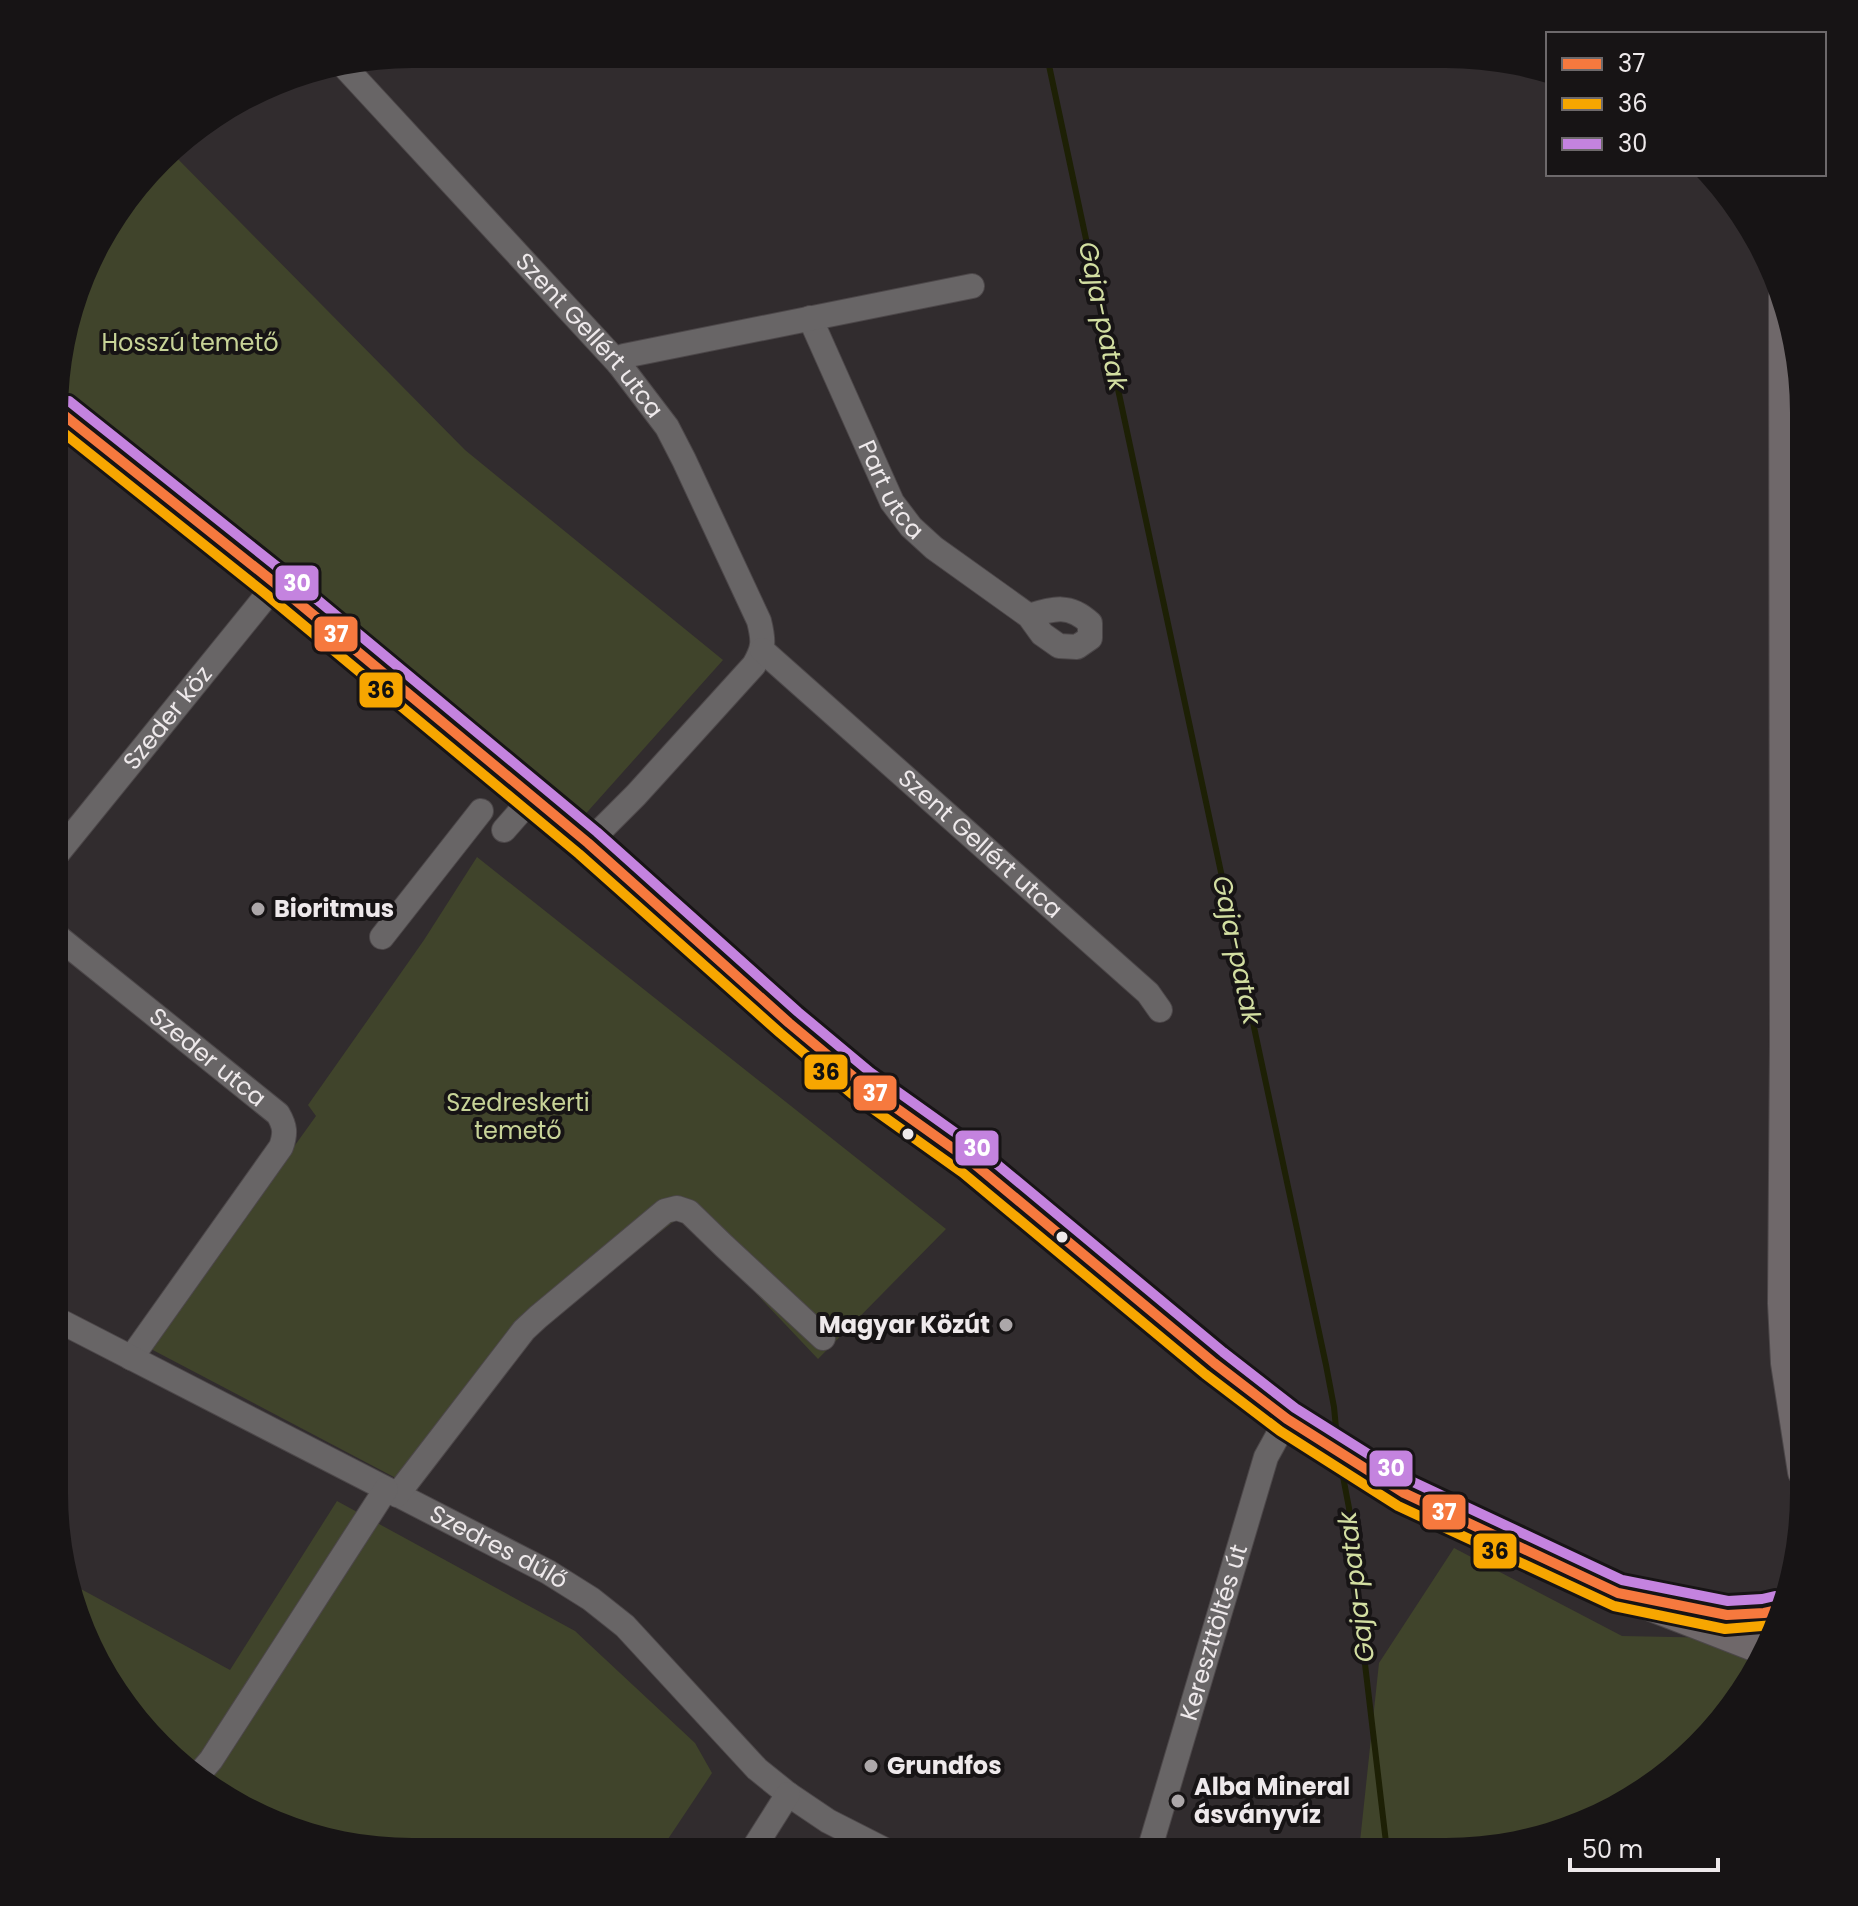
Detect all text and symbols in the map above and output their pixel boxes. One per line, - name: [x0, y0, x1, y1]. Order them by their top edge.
- legend: [1546, 32, 1826, 176]
- text: 37: [1618, 47, 1645, 80]
- text: 36: [1618, 87, 1647, 120]
- text: 30: [1618, 127, 1647, 160]
- water label: Gaja-patak: [1070, 238, 1137, 396]
- street label: Szent Gellért utca: [508, 245, 671, 425]
- park label: Hosszú temető: [101, 326, 279, 359]
- street label: Part utca: [851, 435, 931, 547]
- line badge: 30: [274, 564, 320, 602]
- text: 30: [283, 568, 311, 599]
- line badge: 37: [313, 615, 359, 653]
- text: 37: [323, 619, 349, 650]
- street label: Szeder köz: [115, 659, 219, 776]
- line badge: 36: [358, 671, 404, 709]
- text: 36: [367, 675, 395, 706]
- street label: Szent Gellért utca: [891, 762, 1070, 926]
- water label: Gaja-patak: [1204, 872, 1271, 1030]
- place label: Bioritmus: [274, 892, 394, 925]
- marker: Bioritmus: [249, 900, 267, 918]
- street label: Szeder utca: [143, 1000, 273, 1114]
- line badge: 36: [803, 1053, 849, 1091]
- text: 36: [812, 1057, 840, 1088]
- line badge: 37: [852, 1074, 898, 1112]
- text: 37: [862, 1078, 888, 1109]
- park label: Szedreskerti temető: [446, 1086, 590, 1147]
- unlabelled marker: [900, 1126, 916, 1142]
- line badge: 30: [954, 1129, 1000, 1167]
- text: 30: [963, 1133, 991, 1164]
- unlabelled marker: [1054, 1229, 1070, 1245]
- place label: Magyar Közút: [819, 1308, 990, 1341]
- marker: Magyar Közút: [997, 1316, 1015, 1334]
- line badge: 30: [1368, 1449, 1414, 1488]
- text: 30: [1377, 1453, 1405, 1484]
- line badge: 37: [1421, 1493, 1467, 1531]
- street label: Szedres dűlő: [424, 1497, 575, 1597]
- text: 37: [1431, 1497, 1457, 1528]
- water label: Gaja-patak: [1329, 1508, 1383, 1665]
- line badge: 36: [1472, 1532, 1518, 1570]
- text: 36: [1481, 1536, 1509, 1567]
- street label: Kereszttöltés út: [1172, 1540, 1255, 1724]
- place label: Grundfos: [887, 1749, 1002, 1782]
- marker: Grundfos: [862, 1757, 880, 1775]
- place label: Alba Mineral ásványvíz: [1194, 1770, 1350, 1831]
- marker: Alba Mineral ásványvíz: [1169, 1792, 1187, 1810]
- scale bar: [1570, 1822, 1718, 1872]
- text: 50 m: [1582, 1833, 1643, 1866]

